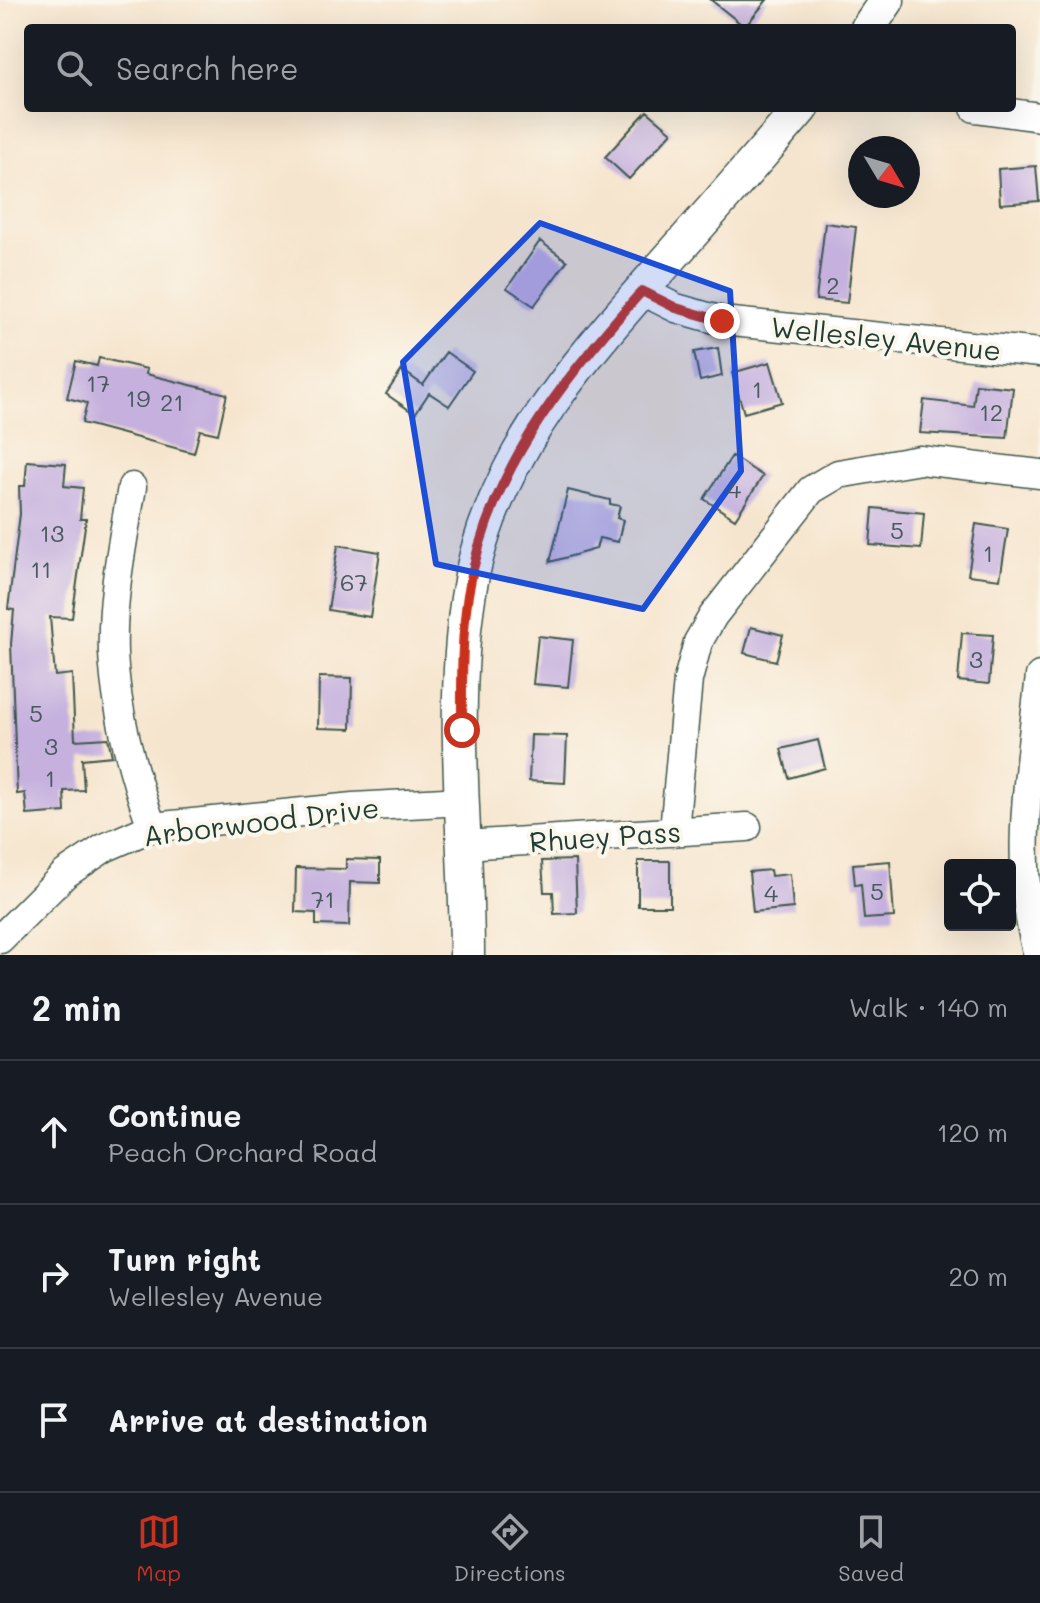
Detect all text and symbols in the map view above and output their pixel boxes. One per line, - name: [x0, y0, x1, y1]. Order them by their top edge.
- search box: [24, 24, 1016, 112]
- icon: search: [52, 46, 96, 90]
- text: Search here: [116, 48, 299, 88]
- north arrow: [848, 136, 920, 208]
- house number: 2: [826, 269, 840, 300]
- route end: [704, 303, 740, 339]
- street label: Wellesley Avenue: [769, 308, 1003, 368]
- house number: 17: [86, 367, 110, 398]
- house number: 1: [752, 373, 762, 404]
- house number: 19: [126, 382, 150, 413]
- house number: 21: [160, 386, 184, 417]
- house number: 12: [979, 396, 1003, 427]
- house number: 4: [727, 473, 741, 504]
- house number: 5: [890, 514, 904, 545]
- house number: 13: [40, 517, 64, 548]
- house number: 1: [983, 537, 993, 568]
- house number: 11: [30, 553, 52, 584]
- house number: 67: [340, 566, 368, 597]
- house number: 3: [969, 643, 983, 674]
- house number: 5: [29, 697, 43, 728]
- route start: [444, 712, 480, 748]
- house number: 3: [44, 730, 58, 761]
- house number: 1: [45, 762, 55, 793]
- street label: Arborwood Drive: [141, 789, 381, 853]
- street label: Rhuey Pass: [528, 813, 682, 859]
- map controls: [944, 859, 1016, 931]
- button: locate: [944, 859, 1016, 931]
- house number: 5: [870, 875, 884, 906]
- house number: 4: [764, 877, 778, 908]
- house number: 71: [311, 883, 335, 914]
- text: 2 min: [32, 985, 121, 1030]
- text: Walk · 140 m: [849, 990, 1008, 1024]
- text: Continue: [108, 1095, 241, 1135]
- icon: ahead: [32, 1110, 76, 1154]
- text: 120 m: [937, 1115, 1008, 1149]
- text: Peach Orchard Road: [108, 1135, 377, 1169]
- text: Turn right: [108, 1239, 261, 1279]
- icon: right: [32, 1254, 76, 1298]
- text: 20 m: [948, 1259, 1008, 1293]
- text: Wellesley Avenue: [108, 1279, 323, 1313]
- icon: arrive: [32, 1398, 76, 1442]
- text: Arrive at destination: [108, 1400, 428, 1440]
- tab: Map: [136, 1510, 181, 1587]
- tab: Directions: [454, 1510, 566, 1587]
- tab: Saved: [838, 1510, 904, 1587]

